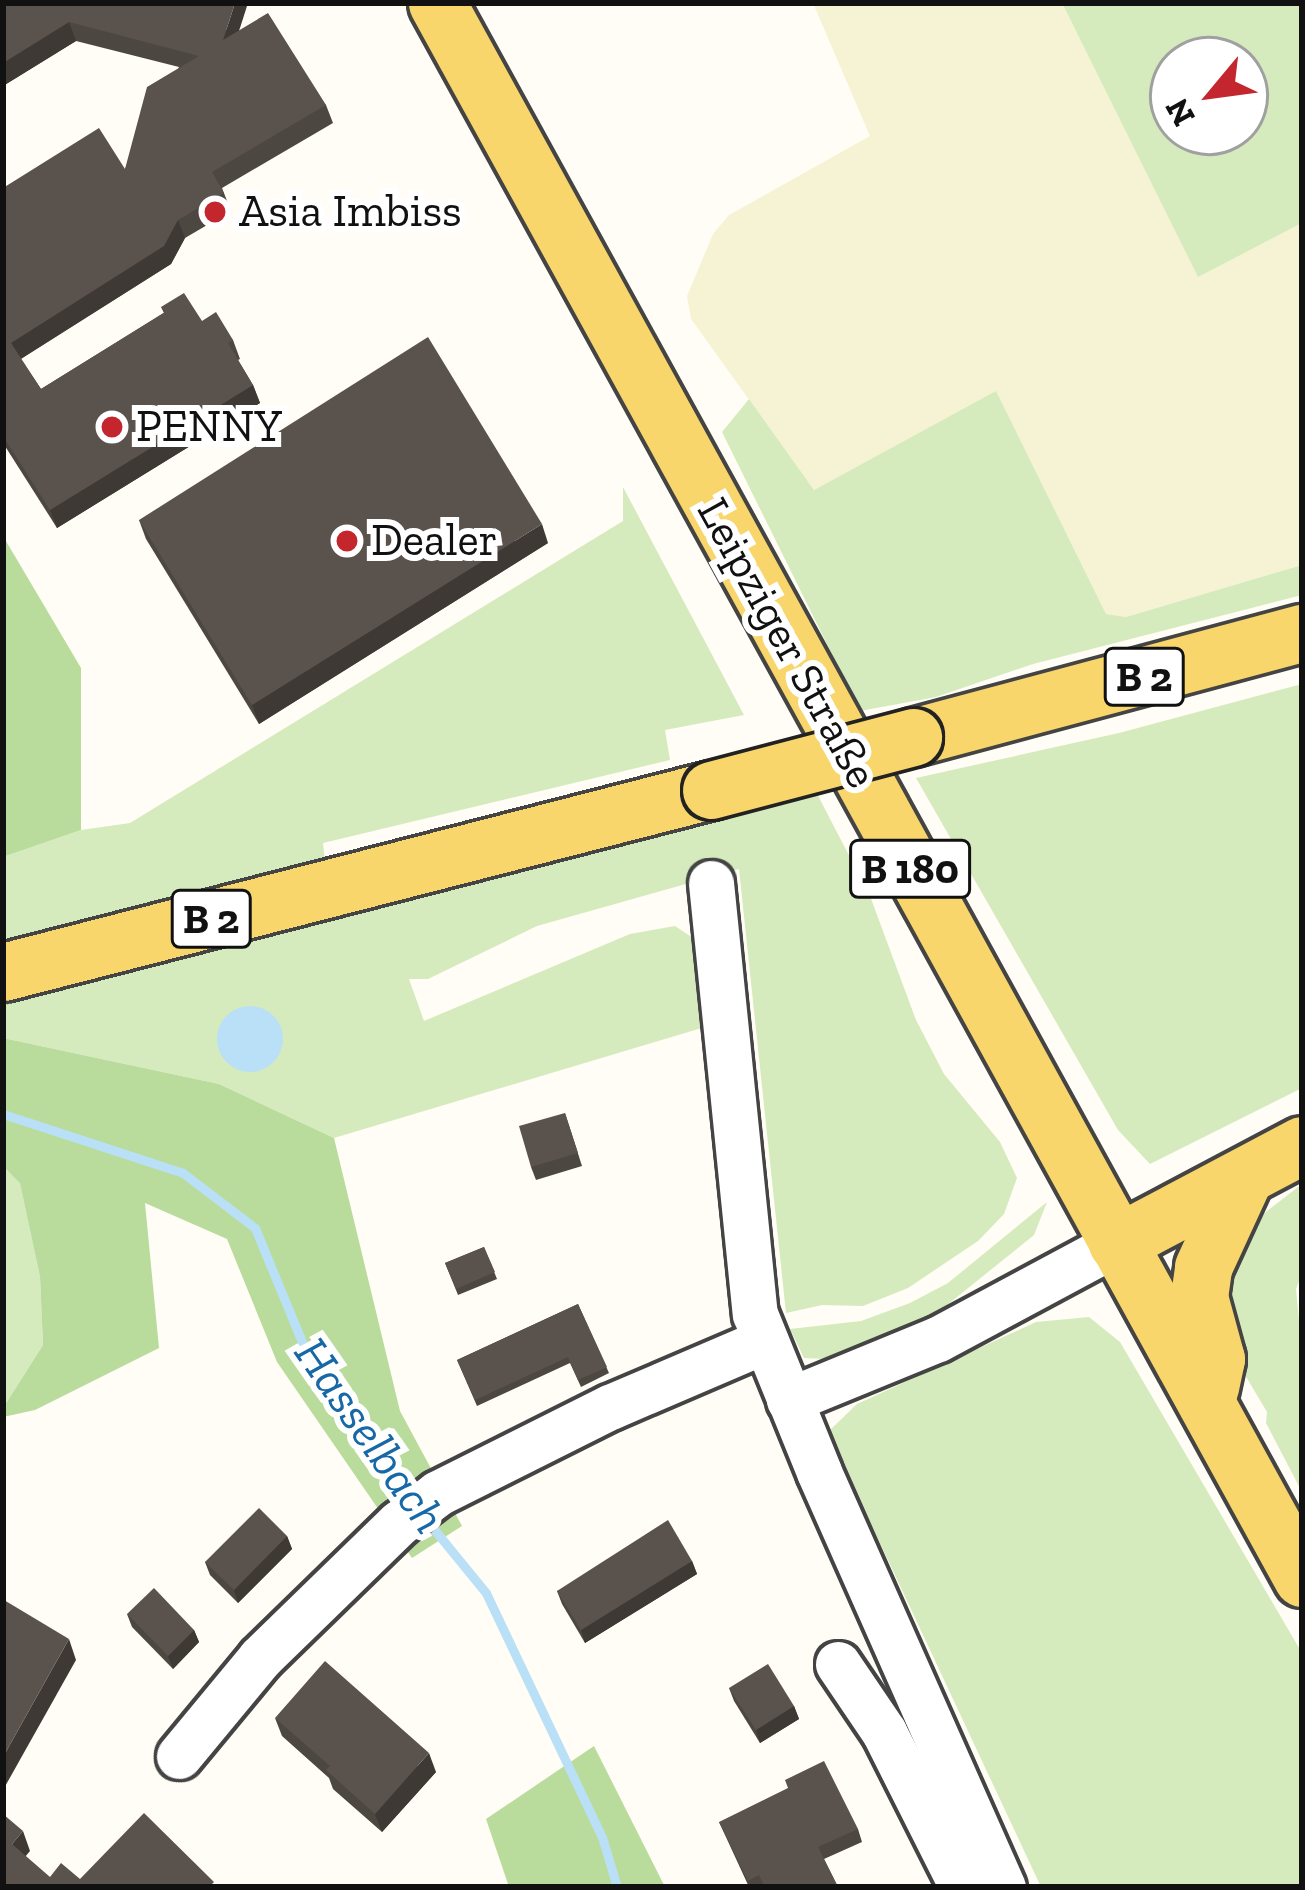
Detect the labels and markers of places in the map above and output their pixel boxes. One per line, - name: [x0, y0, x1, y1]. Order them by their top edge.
- place label: Asia Imbiss: [239, 185, 462, 239]
- marker: Asia Imbiss: [202, 199, 228, 225]
- place label: PENNY: [136, 400, 282, 454]
- marker: PENNY: [99, 414, 125, 440]
- place label: Dealer: [371, 514, 498, 568]
- marker: Dealer: [334, 528, 360, 554]

